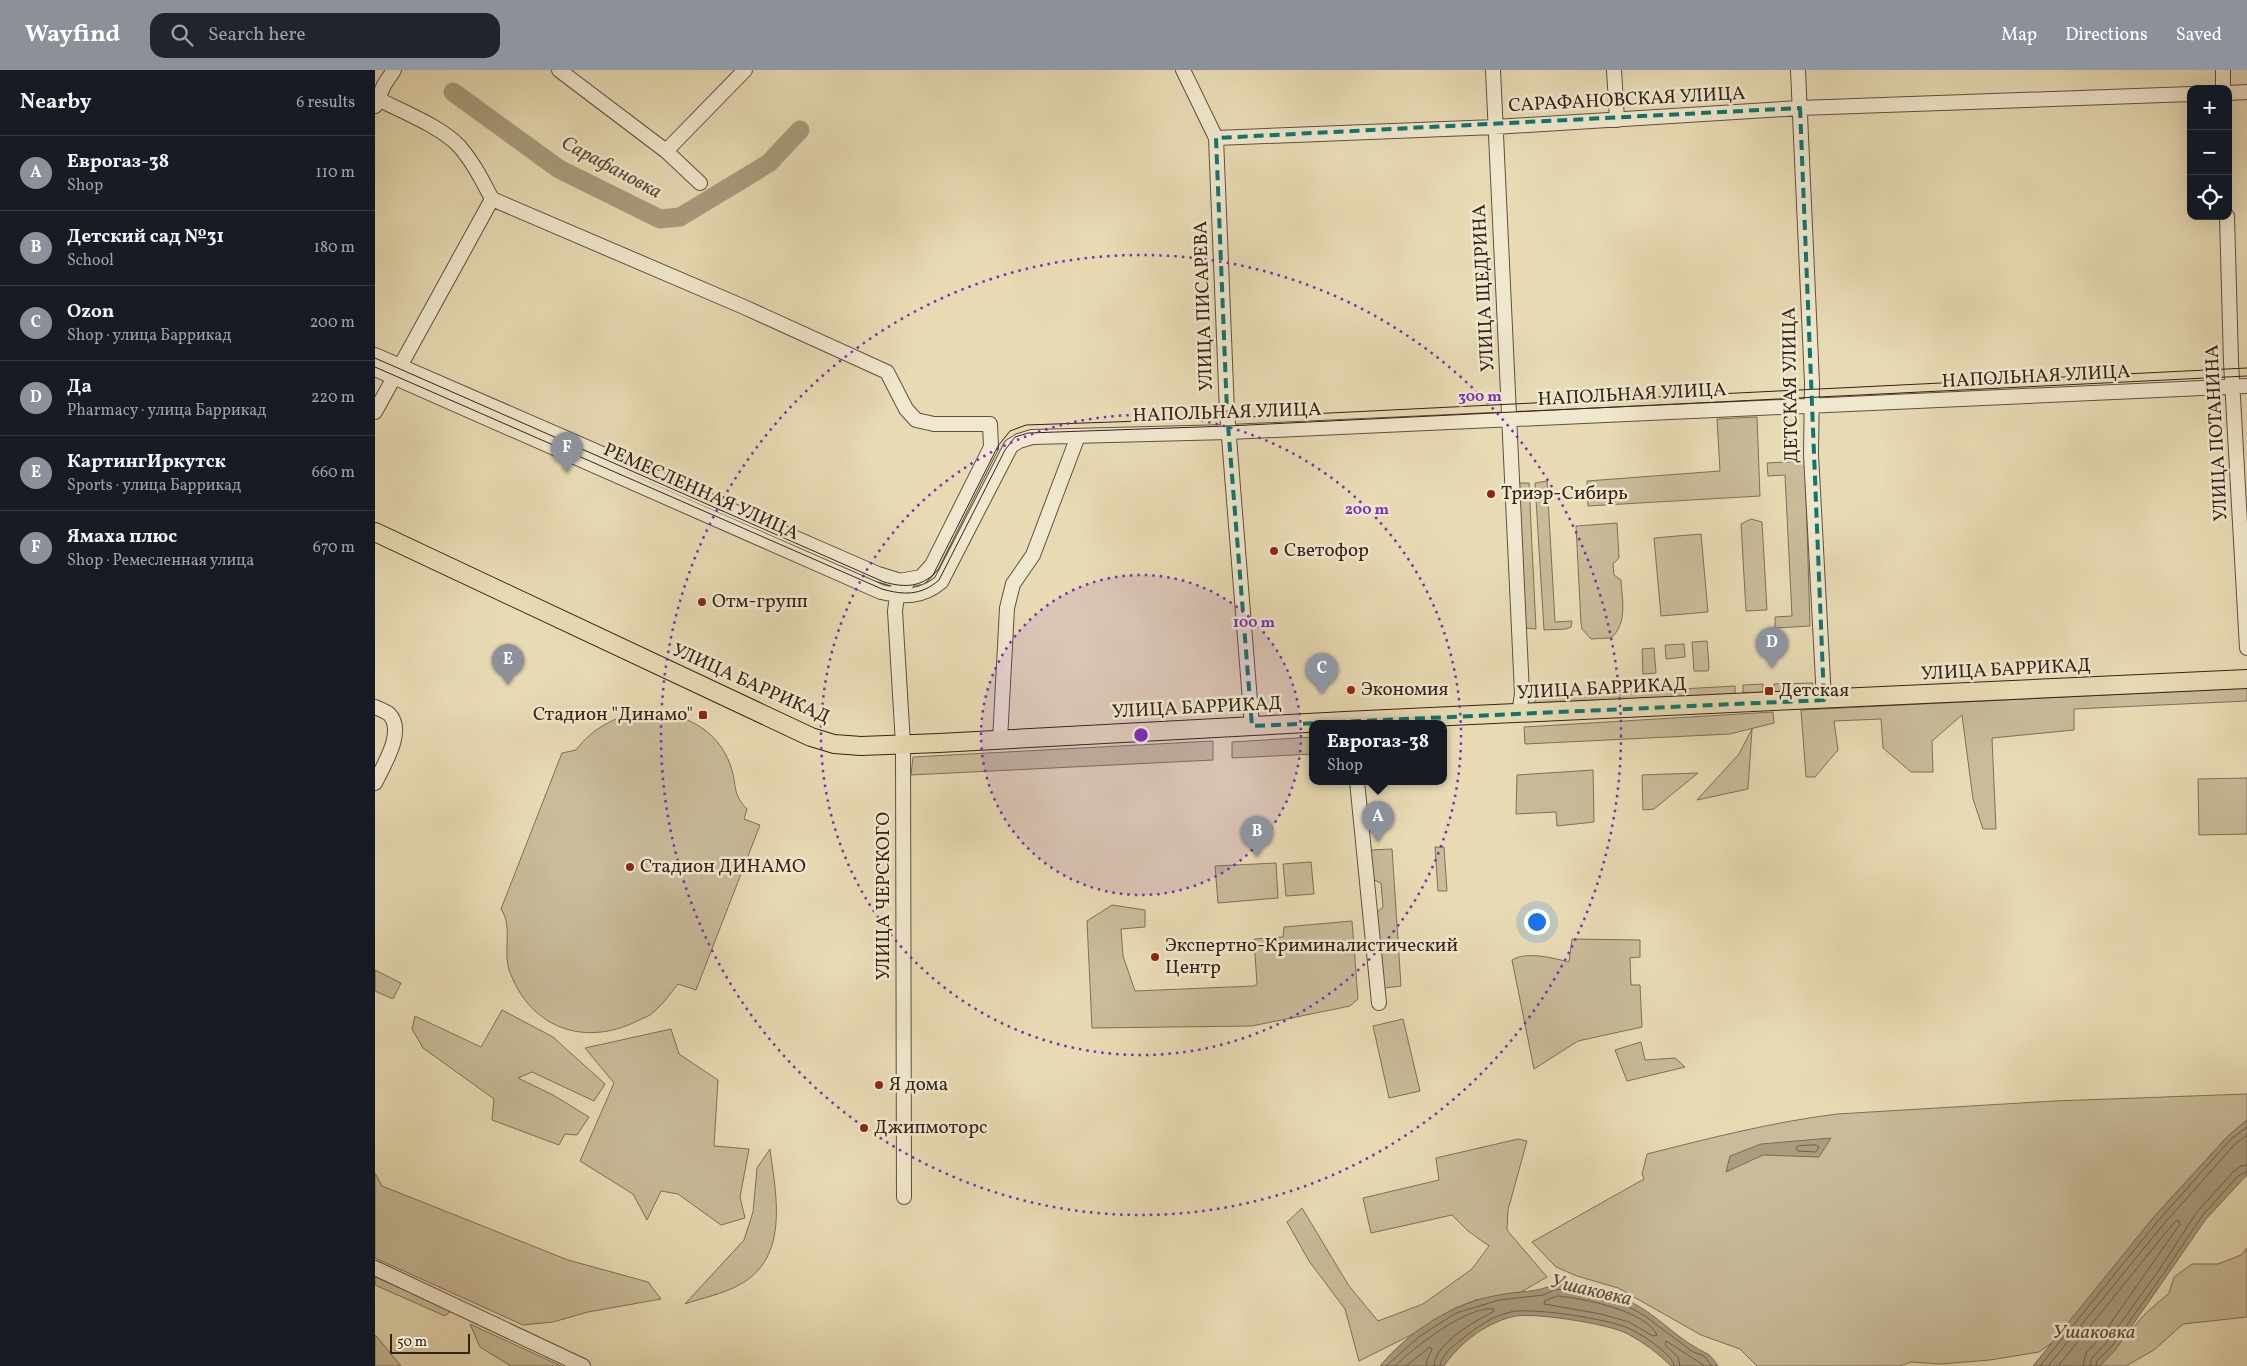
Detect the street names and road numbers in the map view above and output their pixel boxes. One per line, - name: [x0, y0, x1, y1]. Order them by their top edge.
- street label: САРАФАНОВСКАЯ УЛИЦА: [1508, 81, 1746, 119]
- street label: УЛИЦА ЩЕДРИНА: [1467, 204, 1501, 372]
- street label: УЛИЦА ПИСАРЕВА: [1188, 220, 1220, 392]
- street label: ДЕТСКАЯ УЛИЦА: [1777, 307, 1805, 463]
- street label: УЛИЦА ПОТАНИНА: [2199, 344, 2235, 522]
- street label: НАПОЛЬНАЯ УЛИЦА: [1941, 359, 2131, 395]
- street label: НАПОЛЬНАЯ УЛИЦА: [1537, 377, 1727, 413]
- street label: НАПОЛЬНАЯ УЛИЦА: [1132, 397, 1322, 429]
- street label: РЕМЕСЛЕННАЯ УЛИЦА: [599, 437, 803, 547]
- street label: УЛИЦА БАРРИКАД: [668, 637, 834, 731]
- street label: УЛИЦА БАРРИКАД: [1920, 653, 2092, 687]
- street label: УЛИЦА БАРРИКАД: [1516, 672, 1688, 706]
- street label: УЛИЦА БАРРИКАД: [1111, 691, 1283, 725]
- street label: УЛИЦА ЧЕРСКОГО: [871, 812, 897, 980]

